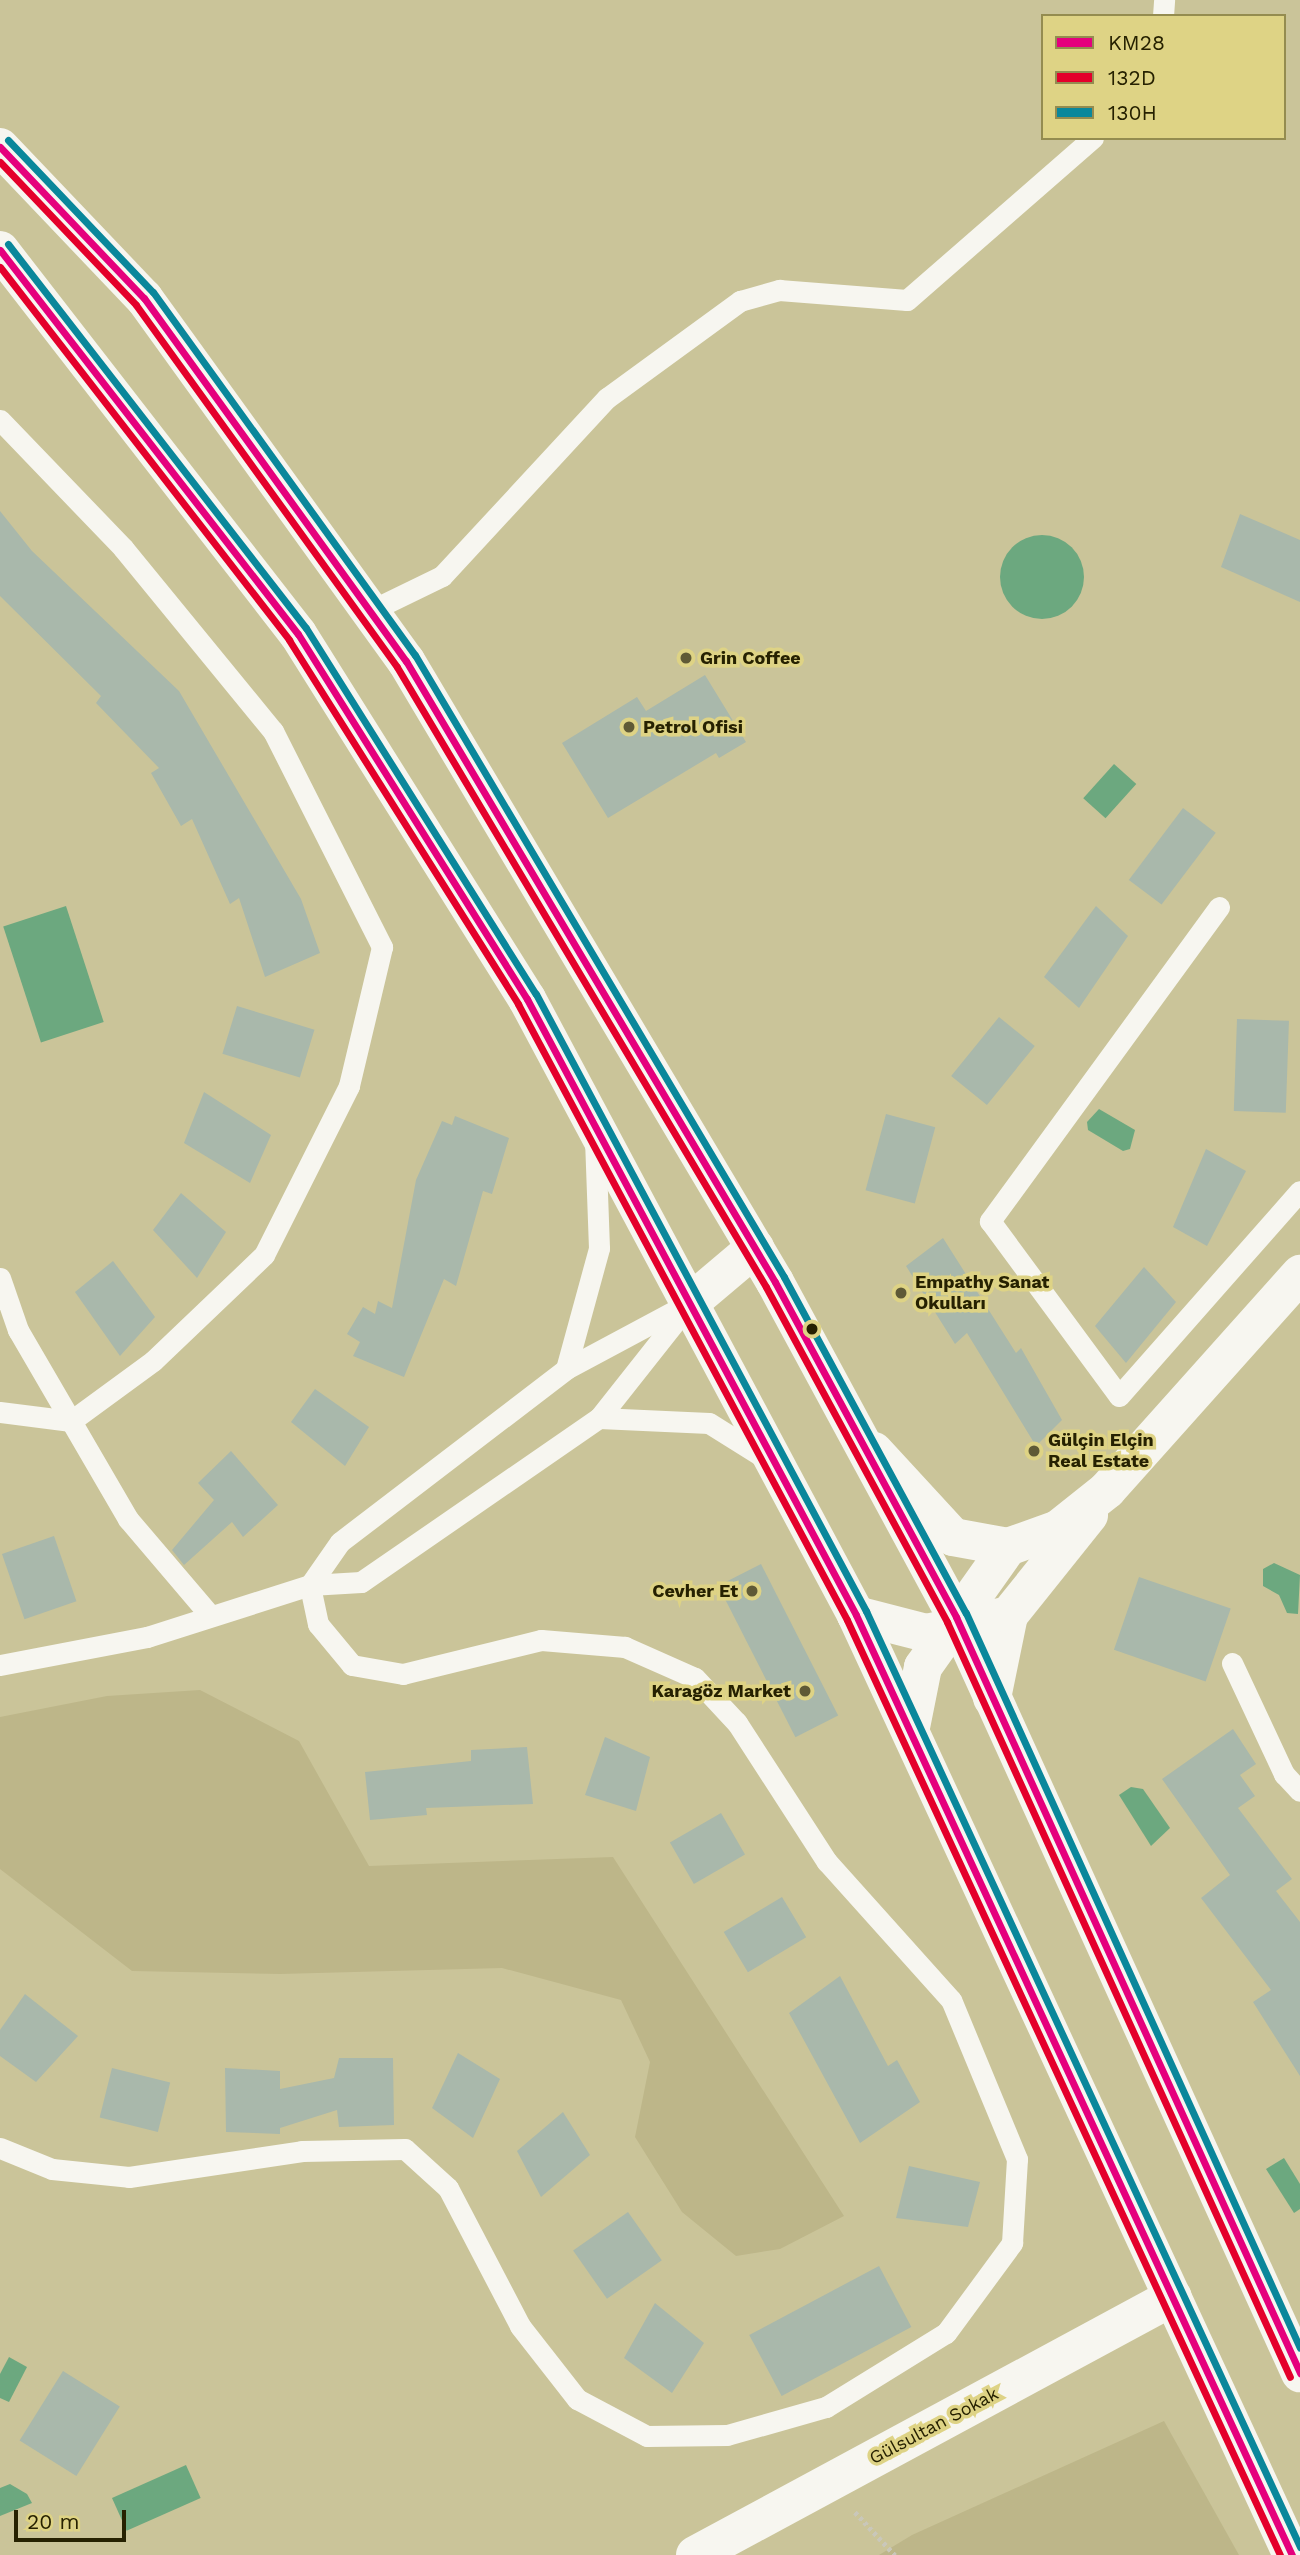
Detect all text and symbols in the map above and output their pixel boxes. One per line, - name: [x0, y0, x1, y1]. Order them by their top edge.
- legend: [1041, 14, 1286, 140]
- text: KM28: [1108, 30, 1165, 55]
- text: 132D: [1108, 65, 1156, 90]
- text: 130H: [1108, 100, 1157, 125]
- place label: Grin Coffee: [700, 647, 801, 669]
- marker: Grin Coffee: [678, 650, 694, 666]
- place label: Petrol Ofisi: [643, 716, 743, 738]
- marker: Petrol Ofisi: [621, 719, 637, 735]
- place label: Empathy Sanat Okulları: [915, 1272, 1050, 1314]
- marker: Empathy Sanat Okulları: [893, 1285, 909, 1301]
- unlabelled marker: [805, 1322, 819, 1336]
- place label: Gülçin Elçin Real Estate: [1048, 1430, 1154, 1472]
- marker: Gülçin Elçin Real Estate: [1026, 1443, 1042, 1459]
- place label: Cevher Et: [652, 1580, 738, 1602]
- marker: Cevher Et: [744, 1583, 760, 1599]
- place label: Karagöz Market: [651, 1680, 791, 1702]
- marker: Karagöz Market: [797, 1683, 813, 1699]
- street label: Gülsultan Sokak: [866, 2383, 1002, 2469]
- scale bar: [18, 2496, 130, 2540]
- text: 20 m: [27, 2509, 79, 2534]

